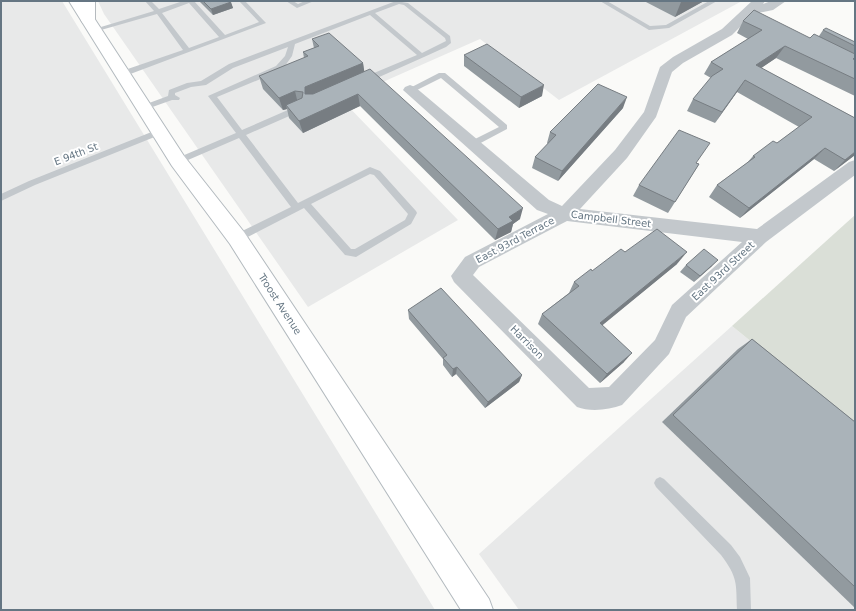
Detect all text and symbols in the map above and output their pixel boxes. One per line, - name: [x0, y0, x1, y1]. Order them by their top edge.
- street label: E 94th St: [53, 141, 99, 167]
- street label: Campbell Street: [570, 209, 652, 229]
- street label: East 93rd Terrace: [474, 215, 556, 265]
- street label: East 93rd Street: [690, 239, 757, 303]
- street label: Troost Avenue: [256, 271, 304, 336]
- street label: Harrison: [508, 323, 546, 361]

